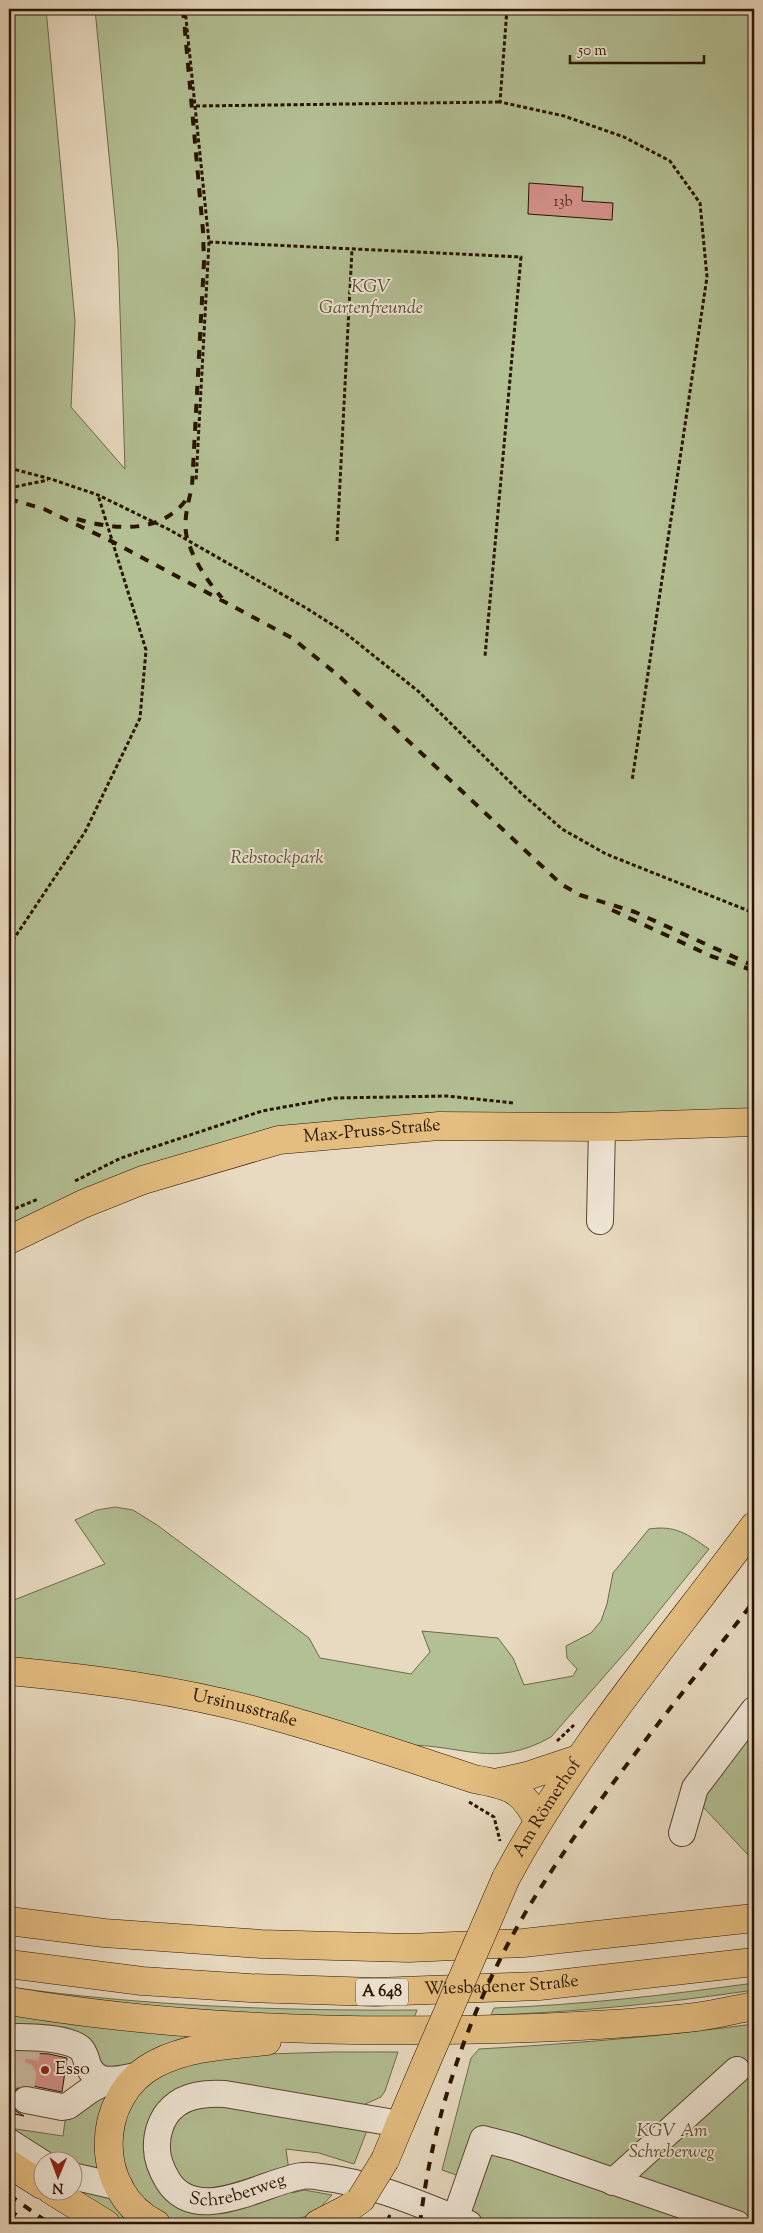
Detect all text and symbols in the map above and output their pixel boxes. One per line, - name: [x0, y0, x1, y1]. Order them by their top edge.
- scale bar: [570, 32, 704, 64]
- text: 50 m: [577, 41, 607, 62]
- house number: 13b: [553, 192, 573, 213]
- park label: KGV Gartenfreunde: [319, 275, 423, 322]
- park label: Rebstockpark: [230, 846, 324, 872]
- street label: Max-Pruss-Straße: [302, 1113, 442, 1151]
- street label: Ursinusstraße: [190, 1683, 300, 1735]
- street label: Am Römerhof: [507, 1753, 589, 1863]
- street label: Wiesbadener Straße: [424, 1969, 580, 2003]
- road number: A 648: [356, 1978, 408, 2005]
- place label: Esso: [55, 2057, 90, 2083]
- marker: Esso: [39, 2064, 51, 2076]
- park label: KGV Am Schreberweg: [629, 2119, 715, 2166]
- north arrow: [32, 2150, 82, 2200]
- street label: Schreberweg: [186, 2168, 290, 2214]
- text: N: [52, 2177, 64, 2197]

